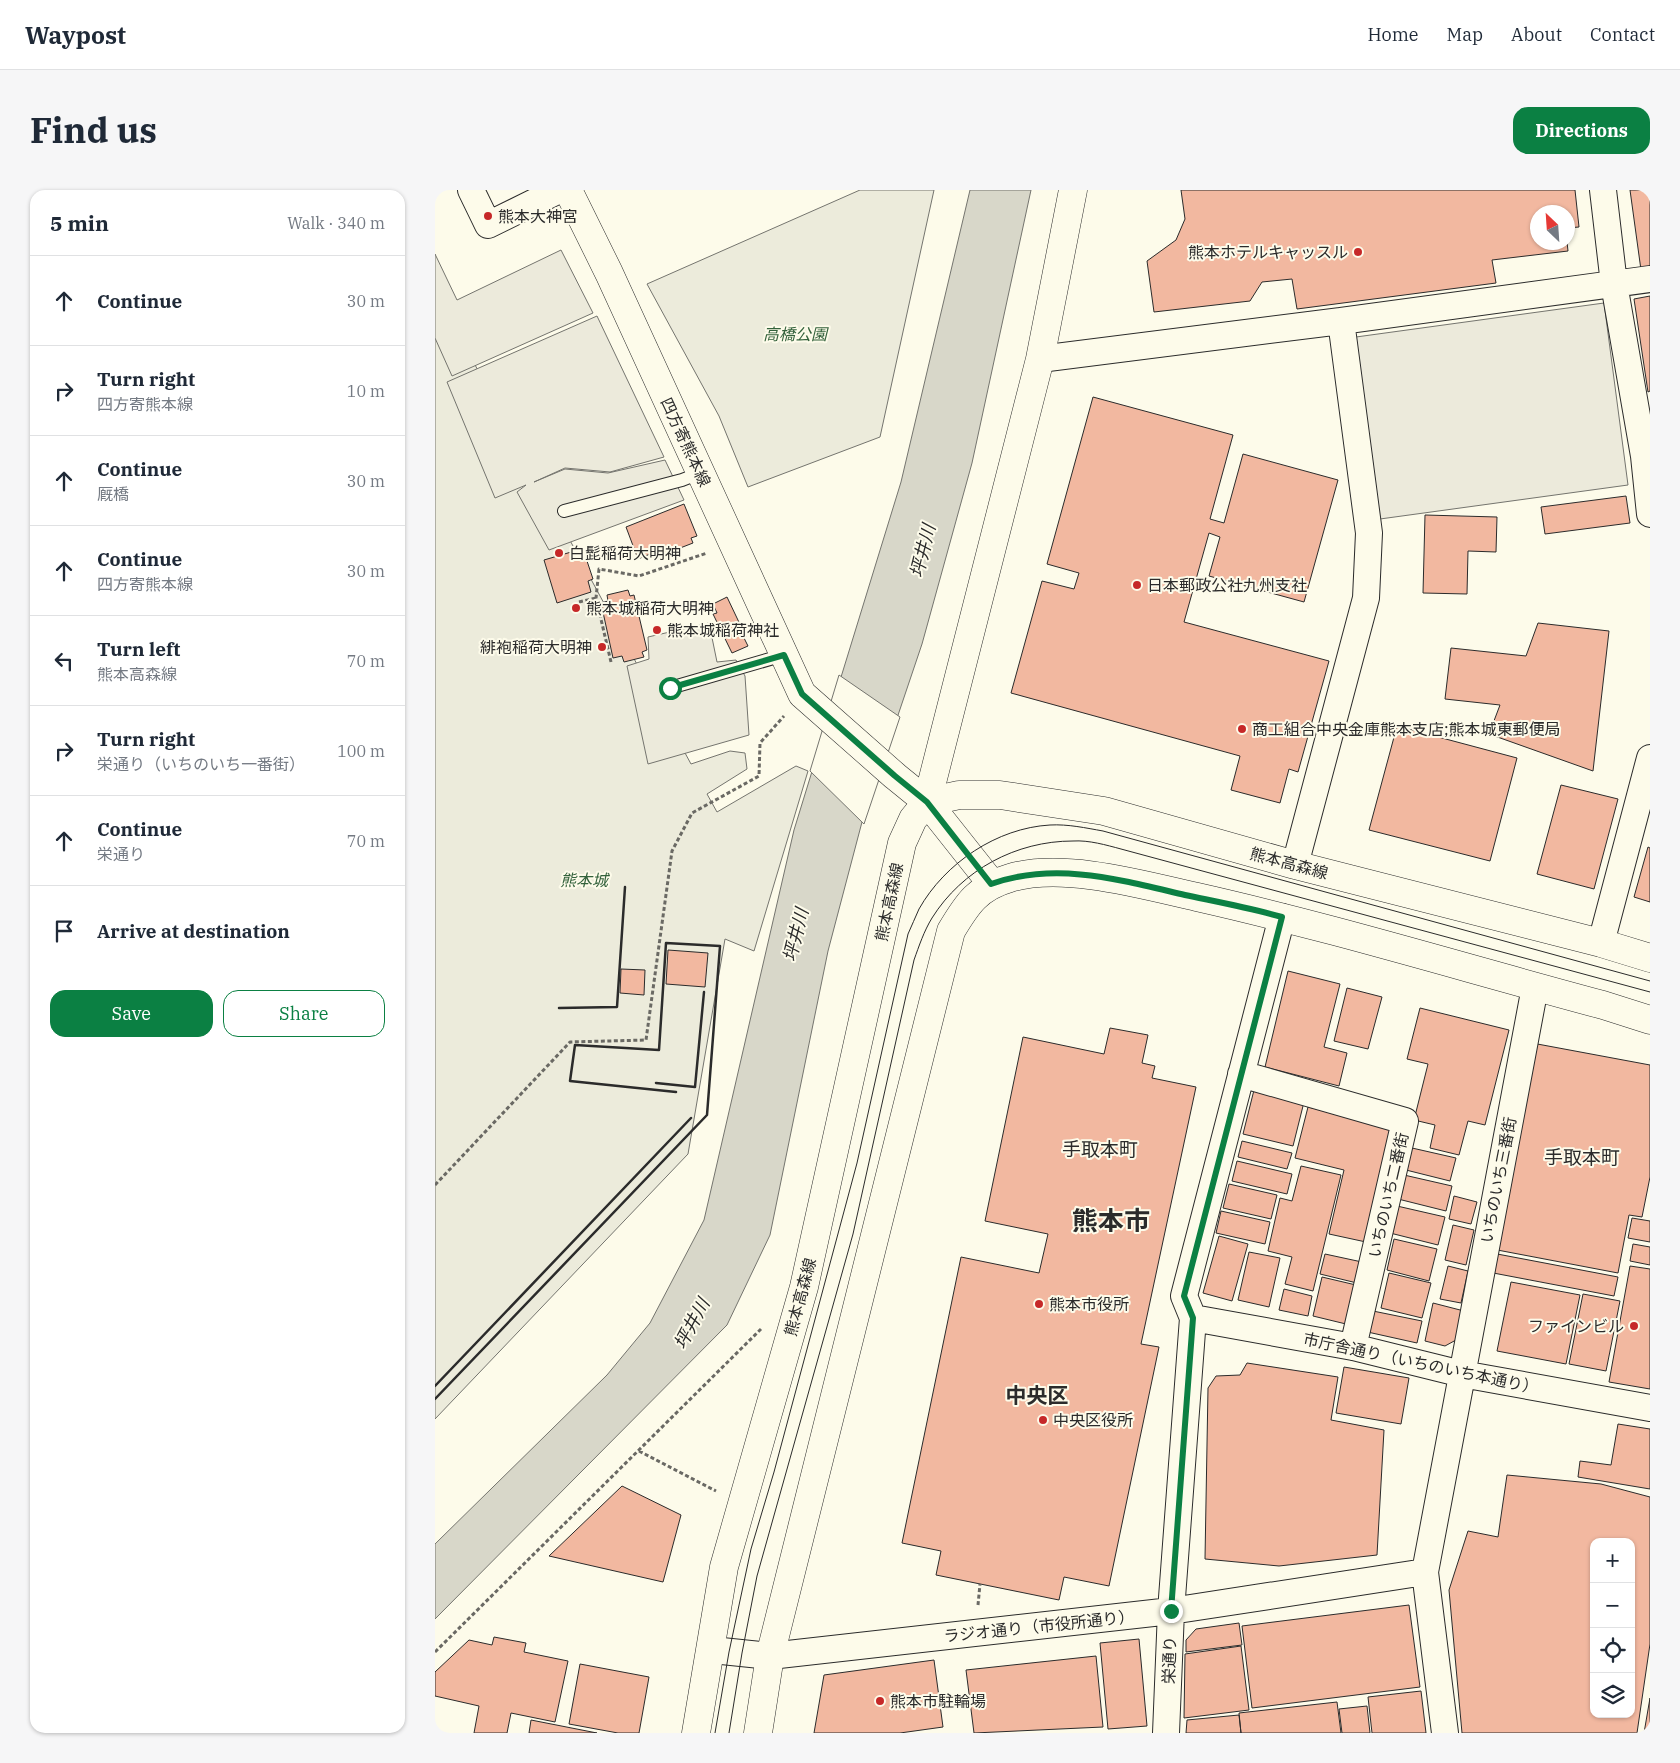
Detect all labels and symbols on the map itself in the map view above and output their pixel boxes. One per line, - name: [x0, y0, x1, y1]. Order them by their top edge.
- north arrow: [1530, 205, 1575, 250]
- place label: 熊本大神宮: [498, 206, 578, 226]
- marker: 熊本大神宮: [482, 210, 494, 222]
- place label: 熊本ホテルキャッスル: [1188, 242, 1348, 262]
- marker: 熊本ホテルキャッスル: [1352, 246, 1364, 258]
- park label: 高橋公園: [763, 324, 829, 344]
- street label: 四方寄熊本線: [657, 394, 715, 490]
- water label: 坪井川: [905, 520, 941, 580]
- place label: 白髭稲荷大明神: [569, 543, 681, 563]
- marker: 白髭稲荷大明神: [553, 547, 565, 559]
- place label: 日本郵政公社九州支社: [1147, 575, 1307, 595]
- marker: 日本郵政公社九州支社: [1131, 579, 1143, 591]
- place label: 熊本城稲荷大明神: [586, 598, 714, 618]
- marker: 熊本城稲荷大明神: [570, 602, 582, 614]
- place label: 熊本城稲荷神社: [667, 620, 779, 640]
- marker: 熊本城稲荷神社: [651, 624, 663, 636]
- place label: 緋袍稲荷大明神: [480, 637, 592, 657]
- marker: 緋袍稲荷大明神: [596, 641, 608, 653]
- route start: [659, 677, 682, 700]
- place label: 商工組合中央金庫熊本支店;熊本城東郵便局: [1252, 719, 1561, 739]
- marker: 商工組合中央金庫熊本支店;熊本城東郵便局: [1236, 723, 1248, 735]
- street label: 熊本高森線: [1248, 843, 1330, 883]
- street label: 熊本高森線: [871, 861, 907, 943]
- park label: 熊本城: [560, 870, 610, 890]
- water label: 坪井川: [778, 904, 814, 964]
- street label: いちのいち三番街: [1476, 1115, 1520, 1245]
- street label: いちのいち二番街: [1364, 1130, 1412, 1260]
- district label: 手取本町: [1062, 1137, 1138, 1161]
- district label: 手取本町: [1544, 1145, 1620, 1169]
- district label: 熊本市: [1072, 1203, 1150, 1237]
- street label: 熊本高森線: [780, 1256, 820, 1338]
- water label: 坪井川: [669, 1293, 715, 1353]
- place label: 熊本市役所: [1049, 1294, 1129, 1314]
- marker: 熊本市役所: [1033, 1298, 1045, 1310]
- place label: ファインビル: [1528, 1316, 1624, 1336]
- marker: ファインビル: [1628, 1320, 1640, 1332]
- street label: 市庁舎通り（いちのいち本通り）: [1302, 1328, 1540, 1398]
- district label: 中央区: [1006, 1381, 1069, 1409]
- place label: 中央区役所: [1053, 1410, 1133, 1430]
- marker: 中央区役所: [1037, 1414, 1049, 1426]
- route end: [1160, 1600, 1183, 1623]
- street label: ラジオ通り（市役所通り）: [943, 1606, 1135, 1646]
- street label: 栄通り: [1158, 1636, 1180, 1684]
- place label: 熊本市駐輪場: [890, 1691, 986, 1711]
- marker: 熊本市駐輪場: [874, 1695, 886, 1707]

